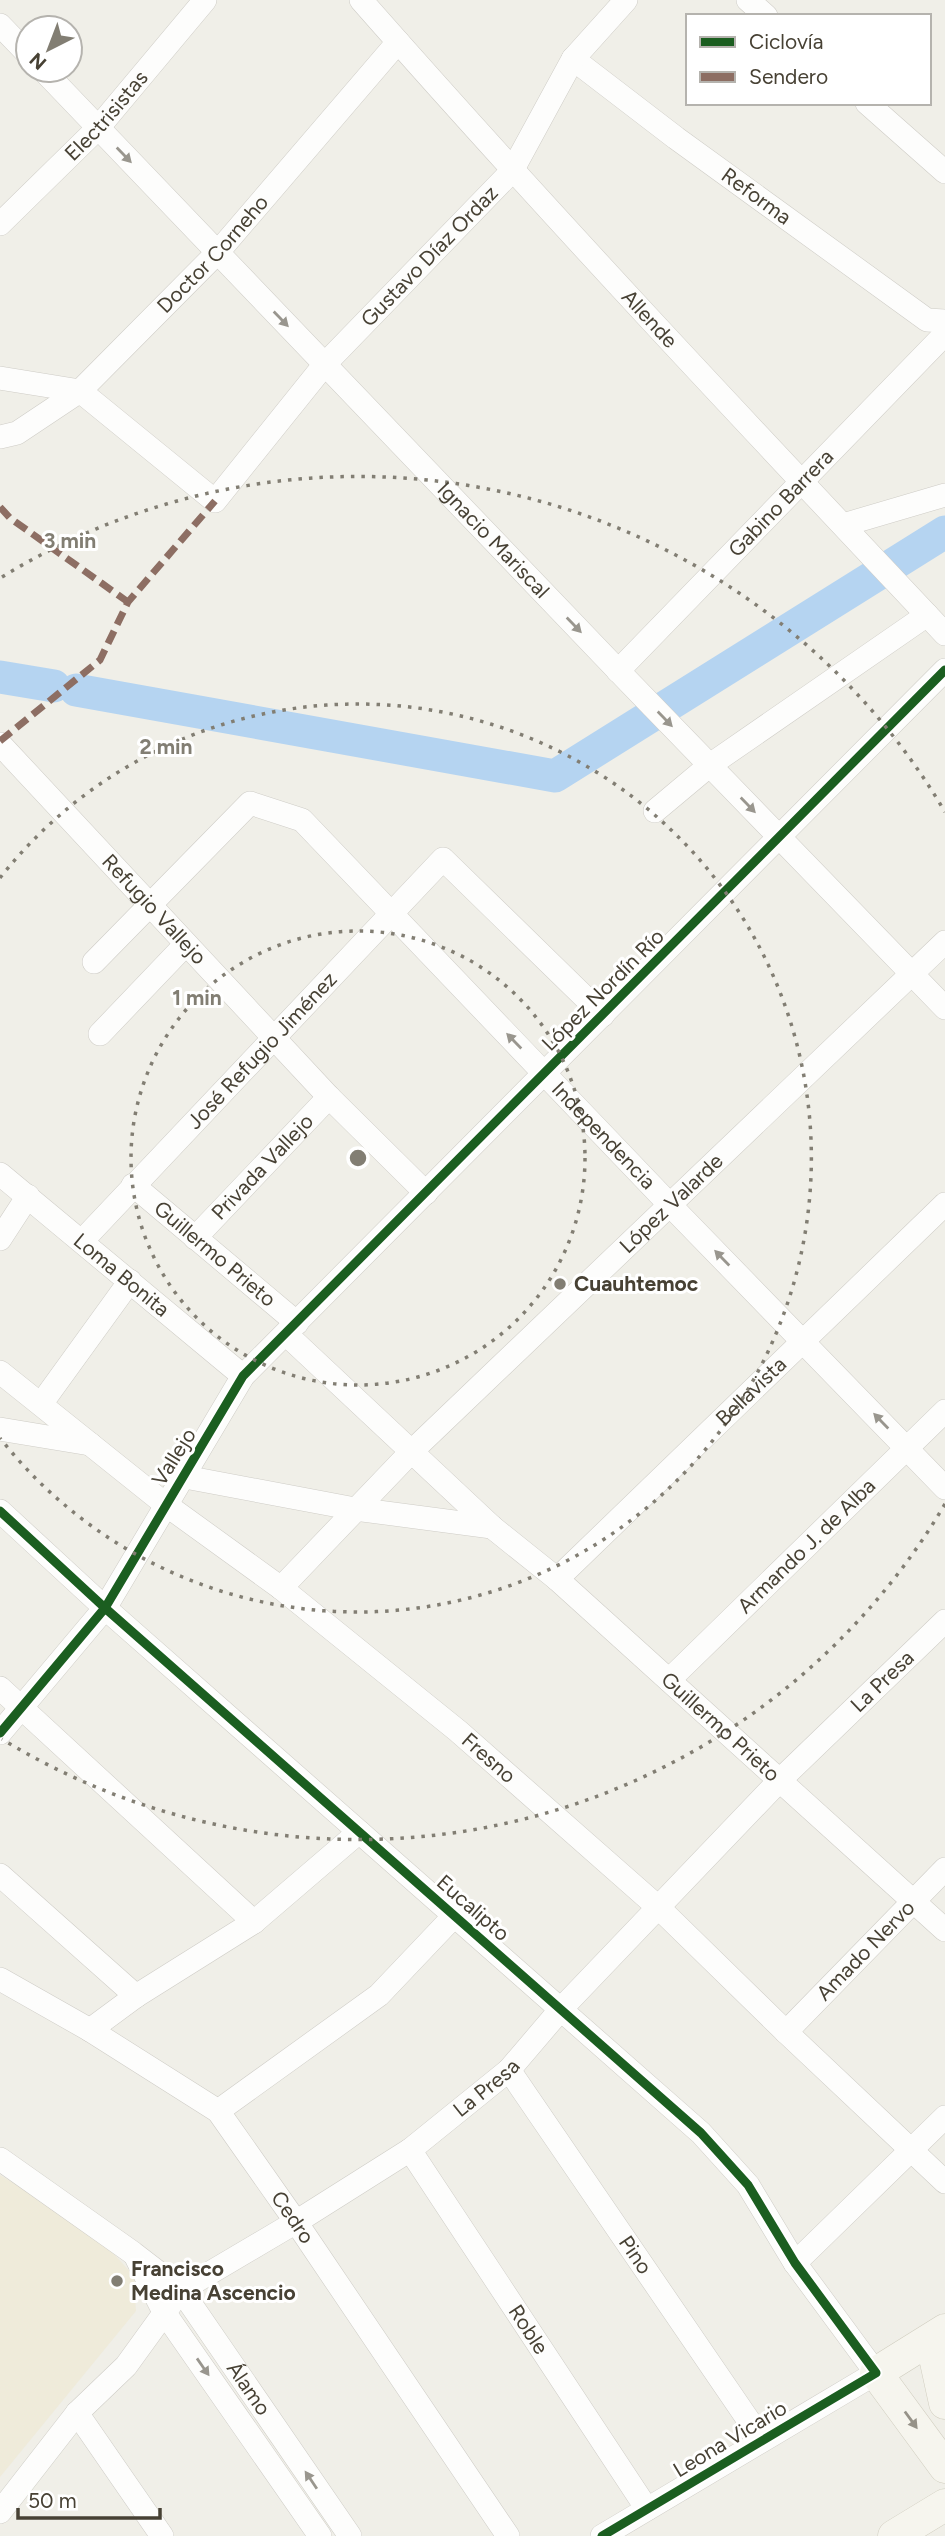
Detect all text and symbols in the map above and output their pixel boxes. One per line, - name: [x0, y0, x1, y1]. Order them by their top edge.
- north arrow: [14, 14, 84, 84]
- legend: [686, 14, 931, 105]
- text: Ciclovía: [749, 29, 823, 54]
- text: N: [25, 48, 51, 75]
- text: Sendero: [749, 64, 828, 89]
- street label: Electrisistas: [59, 65, 153, 166]
- one-way arrow: [116, 146, 133, 163]
- street label: Reforma: [717, 162, 796, 229]
- street label: Gustavo Díaz Ordaz: [355, 180, 503, 331]
- street label: Doctor Corneho: [152, 190, 273, 318]
- street label: Allende: [617, 284, 683, 353]
- one-way arrow: [273, 310, 289, 327]
- street label: Gabino Barrera: [723, 444, 838, 562]
- street label: Ignacio Mariscal: [432, 477, 555, 603]
- text: 3 min: [44, 528, 96, 553]
- one-way arrow: [566, 616, 582, 633]
- one-way arrow: [657, 710, 673, 727]
- text: 2 min: [140, 734, 192, 759]
- one-way arrow: [740, 796, 757, 813]
- street label: Refugio Vallejo: [97, 849, 212, 969]
- street label: López Nordín Río: [536, 923, 669, 1056]
- street label: José Refugio Jiménez: [182, 967, 342, 1134]
- text: 1 min: [172, 985, 222, 1010]
- one-way arrow: [505, 1032, 522, 1049]
- street label: Independencia: [547, 1076, 661, 1194]
- street label: Privada Vallejo: [206, 1108, 318, 1225]
- centre of rings: [346, 1146, 370, 1170]
- street label: López Valarde: [614, 1148, 728, 1258]
- street label: Guillermo Prieto: [149, 1195, 281, 1312]
- street label: Loma Bonita: [69, 1228, 175, 1322]
- one-way arrow: [714, 1250, 730, 1266]
- place label: Cuauhtemoc: [574, 1271, 699, 1296]
- marker: Cuauhtemoc: [552, 1276, 568, 1292]
- street label: Bellavista: [710, 1351, 791, 1431]
- one-way arrow: [873, 1413, 889, 1430]
- street label: Vallejo: [146, 1423, 201, 1490]
- street label: Armando J. de Alba: [732, 1473, 880, 1618]
- street label: La Presa: [845, 1645, 919, 1717]
- street label: Guillermo Prieto: [656, 1667, 785, 1787]
- street label: Fresno: [457, 1727, 521, 1788]
- street label: Eucalipto: [432, 1869, 515, 1946]
- street label: Amado Nervo: [811, 1895, 920, 2005]
- street label: La Presa: [448, 2054, 525, 2122]
- street label: Cedro: [266, 2186, 320, 2248]
- street label: Pino: [614, 2231, 658, 2279]
- place label: Francisco Medina Ascencio: [131, 2256, 296, 2305]
- marker: Francisco Medina Ascencio: [109, 2273, 125, 2289]
- street label: Roble: [504, 2300, 554, 2358]
- street label: Álamo: [222, 2357, 276, 2420]
- one-way arrow: [196, 2358, 210, 2376]
- street label: Leona Vicario: [669, 2395, 791, 2482]
- one-way arrow: [903, 2411, 917, 2429]
- one-way arrow: [304, 2471, 318, 2489]
- scale bar: [18, 2476, 159, 2520]
- text: 50 m: [28, 2488, 77, 2513]

